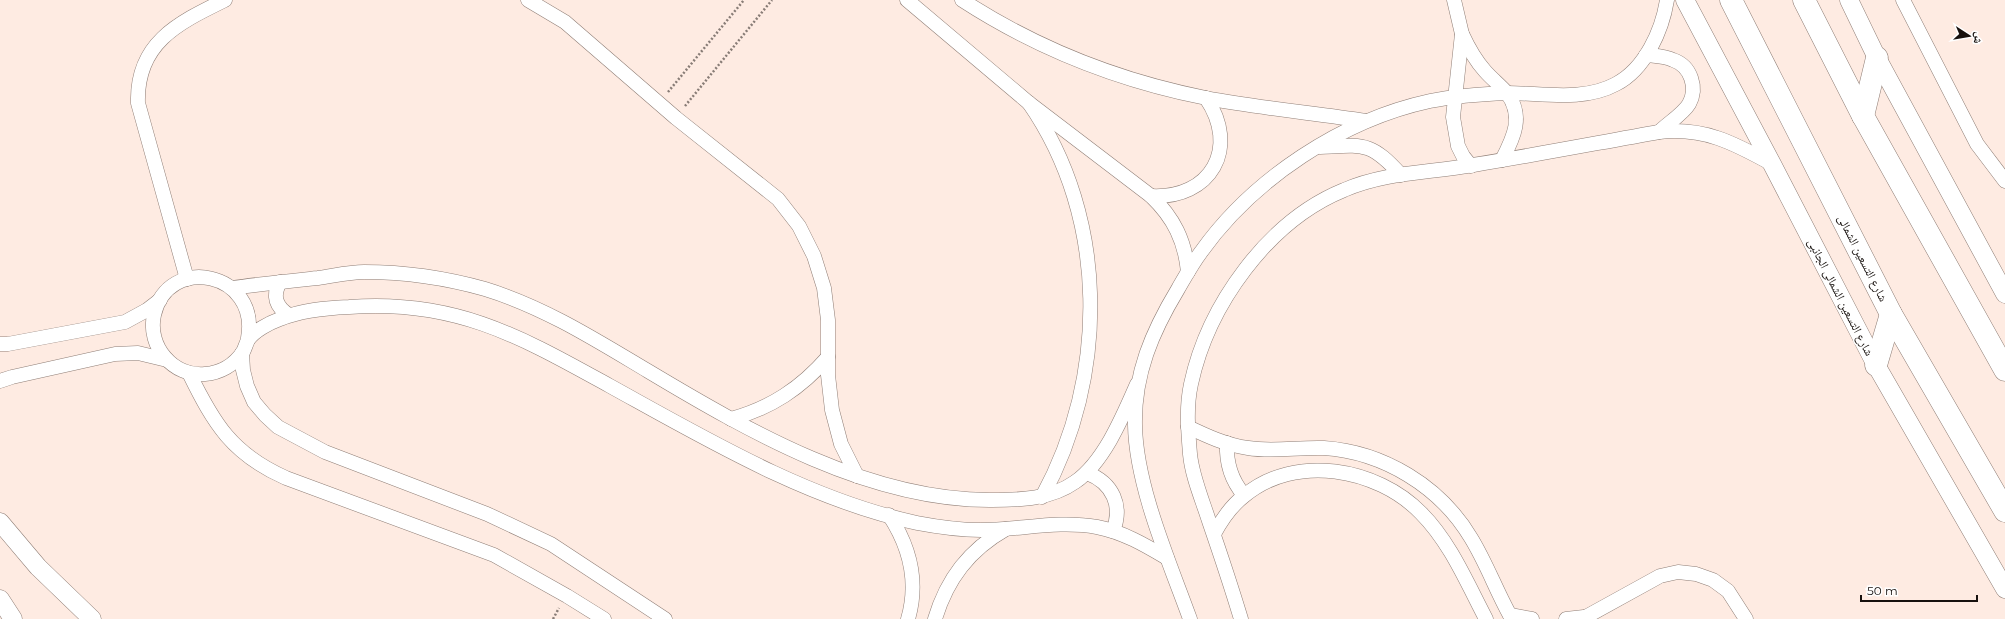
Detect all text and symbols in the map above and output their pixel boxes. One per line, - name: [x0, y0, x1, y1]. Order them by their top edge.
- north arrow: [1949, 16, 1989, 56]
- text: ش: [1970, 31, 1987, 46]
- street label: شارع التسعين الشمالى: [1834, 212, 1891, 304]
- street label: شارع التسعين الشمالى الجانبى: [1804, 236, 1877, 359]
- scale bar: [1861, 577, 1977, 603]
- text: 50 m: [1867, 583, 1898, 598]

